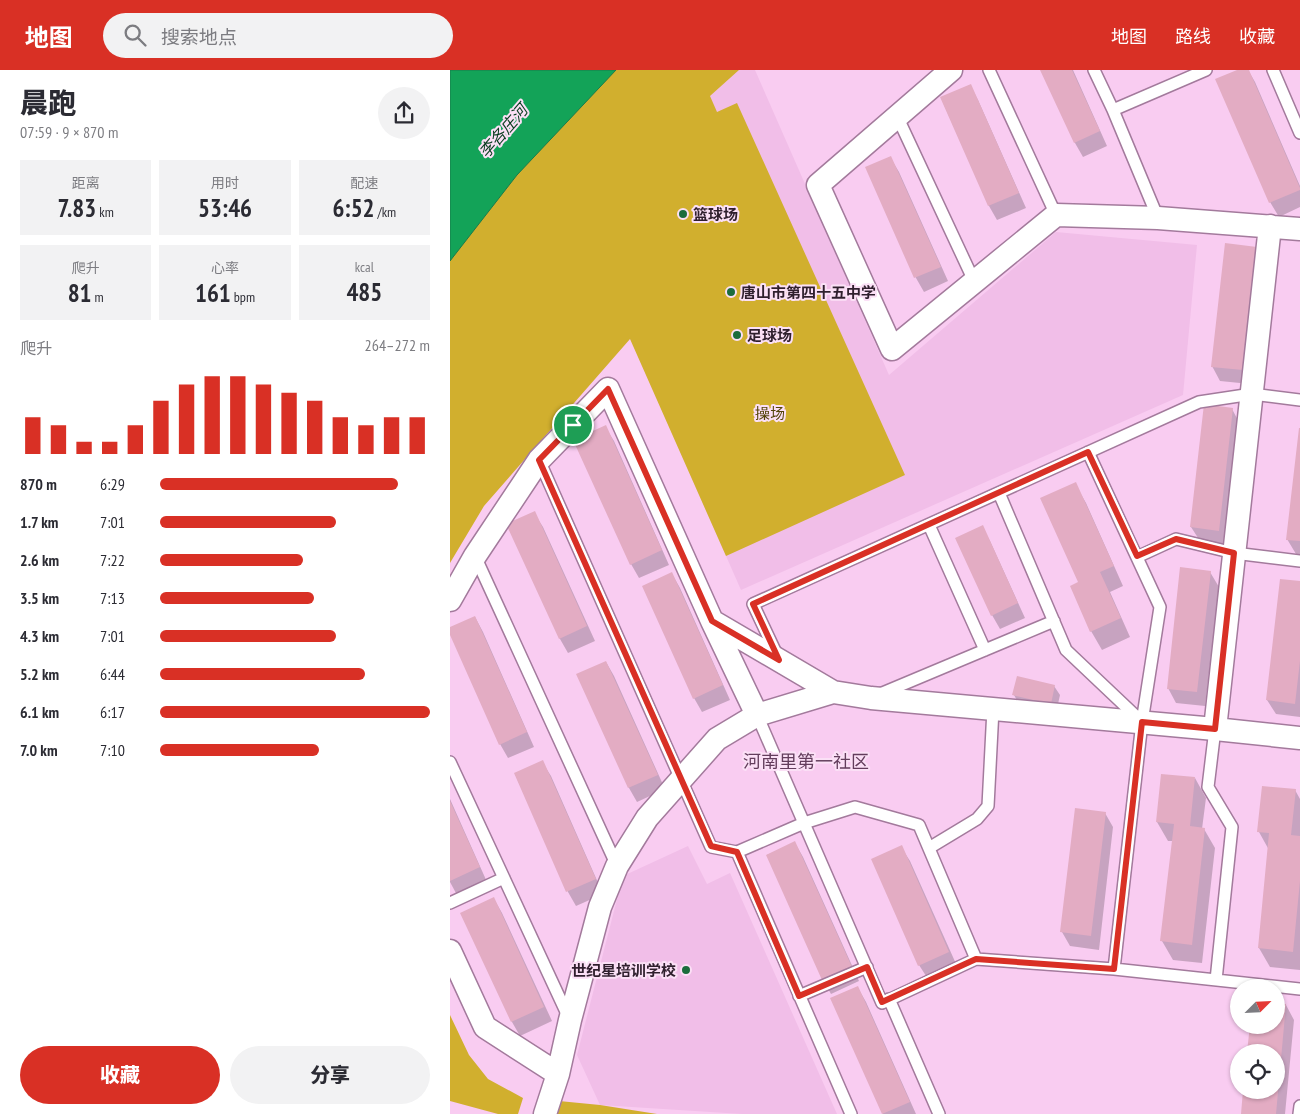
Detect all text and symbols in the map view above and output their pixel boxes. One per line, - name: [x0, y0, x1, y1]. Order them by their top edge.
- search box: [103, 13, 453, 58]
- icon: search: [121, 21, 149, 49]
- text: 地图: [25, 22, 73, 53]
- text: 搜索地点: [161, 25, 237, 49]
- text: 地图: [1111, 25, 1147, 48]
- text: 路线: [1175, 25, 1211, 48]
- text: 收藏: [1239, 25, 1275, 48]
- text: 晨跑: [20, 84, 76, 121]
- button: share: [378, 87, 430, 139]
- water label: 李各庄河: [474, 98, 534, 162]
- text: 07:59 · 9 × 870 m: [20, 122, 118, 142]
- text: 距离: [72, 174, 100, 192]
- text: 用时: [211, 174, 239, 192]
- text: 配速: [350, 174, 378, 192]
- text: 7.83: [58, 192, 96, 224]
- text: 53:46: [198, 192, 252, 224]
- text: 6:52: [332, 192, 375, 224]
- text: km: [96, 203, 114, 221]
- text: /km: [375, 203, 396, 221]
- place label: 篮球场: [693, 205, 738, 224]
- marker: 篮球场: [677, 208, 689, 220]
- text: kcal: [355, 258, 374, 276]
- text: 爬升: [72, 259, 100, 277]
- text: 心率: [211, 259, 239, 277]
- text: 485: [346, 276, 382, 308]
- text: 81: [68, 277, 92, 309]
- text: 161: [195, 277, 231, 309]
- place label: 唐山市第四十五中学: [741, 283, 876, 302]
- marker: 唐山市第四十五中学: [725, 286, 737, 298]
- text: m: [92, 288, 104, 306]
- text: bpm: [231, 288, 255, 306]
- place label: 足球场: [747, 326, 792, 345]
- marker: 足球场: [731, 329, 743, 341]
- text: 264–272 m: [365, 335, 430, 355]
- text: 爬升: [20, 338, 52, 358]
- pin: [552, 404, 594, 446]
- park label: 操场: [755, 404, 785, 423]
- icon: arrive: [559, 411, 587, 439]
- text: 870 m: [20, 474, 57, 494]
- text: 6:29: [100, 474, 125, 494]
- text: 1.7 km: [20, 512, 58, 532]
- text: 7:01: [100, 512, 125, 532]
- text: 2.6 km: [20, 550, 59, 570]
- text: 7:22: [100, 550, 125, 570]
- text: 3.5 km: [20, 588, 59, 608]
- text: 7:13: [100, 588, 125, 608]
- text: 4.3 km: [20, 626, 59, 646]
- text: 7:01: [100, 626, 125, 646]
- text: 5.2 km: [20, 664, 59, 684]
- text: 6:44: [100, 664, 125, 684]
- text: 6.1 km: [20, 702, 59, 722]
- text: 6:17: [100, 702, 125, 722]
- text: 7.0 km: [20, 740, 58, 760]
- text: 7:10: [100, 740, 125, 760]
- district label: 河南里第一社区: [743, 750, 869, 773]
- place label: 世纪星培训学校: [571, 961, 676, 980]
- marker: 世纪星培训学校: [680, 964, 692, 976]
- north arrow: [1230, 979, 1285, 1034]
- map controls: [1230, 979, 1285, 1099]
- button: locate: [1230, 1044, 1285, 1099]
- button: 收藏: [20, 1046, 220, 1104]
- button: 分享: [230, 1046, 430, 1104]

